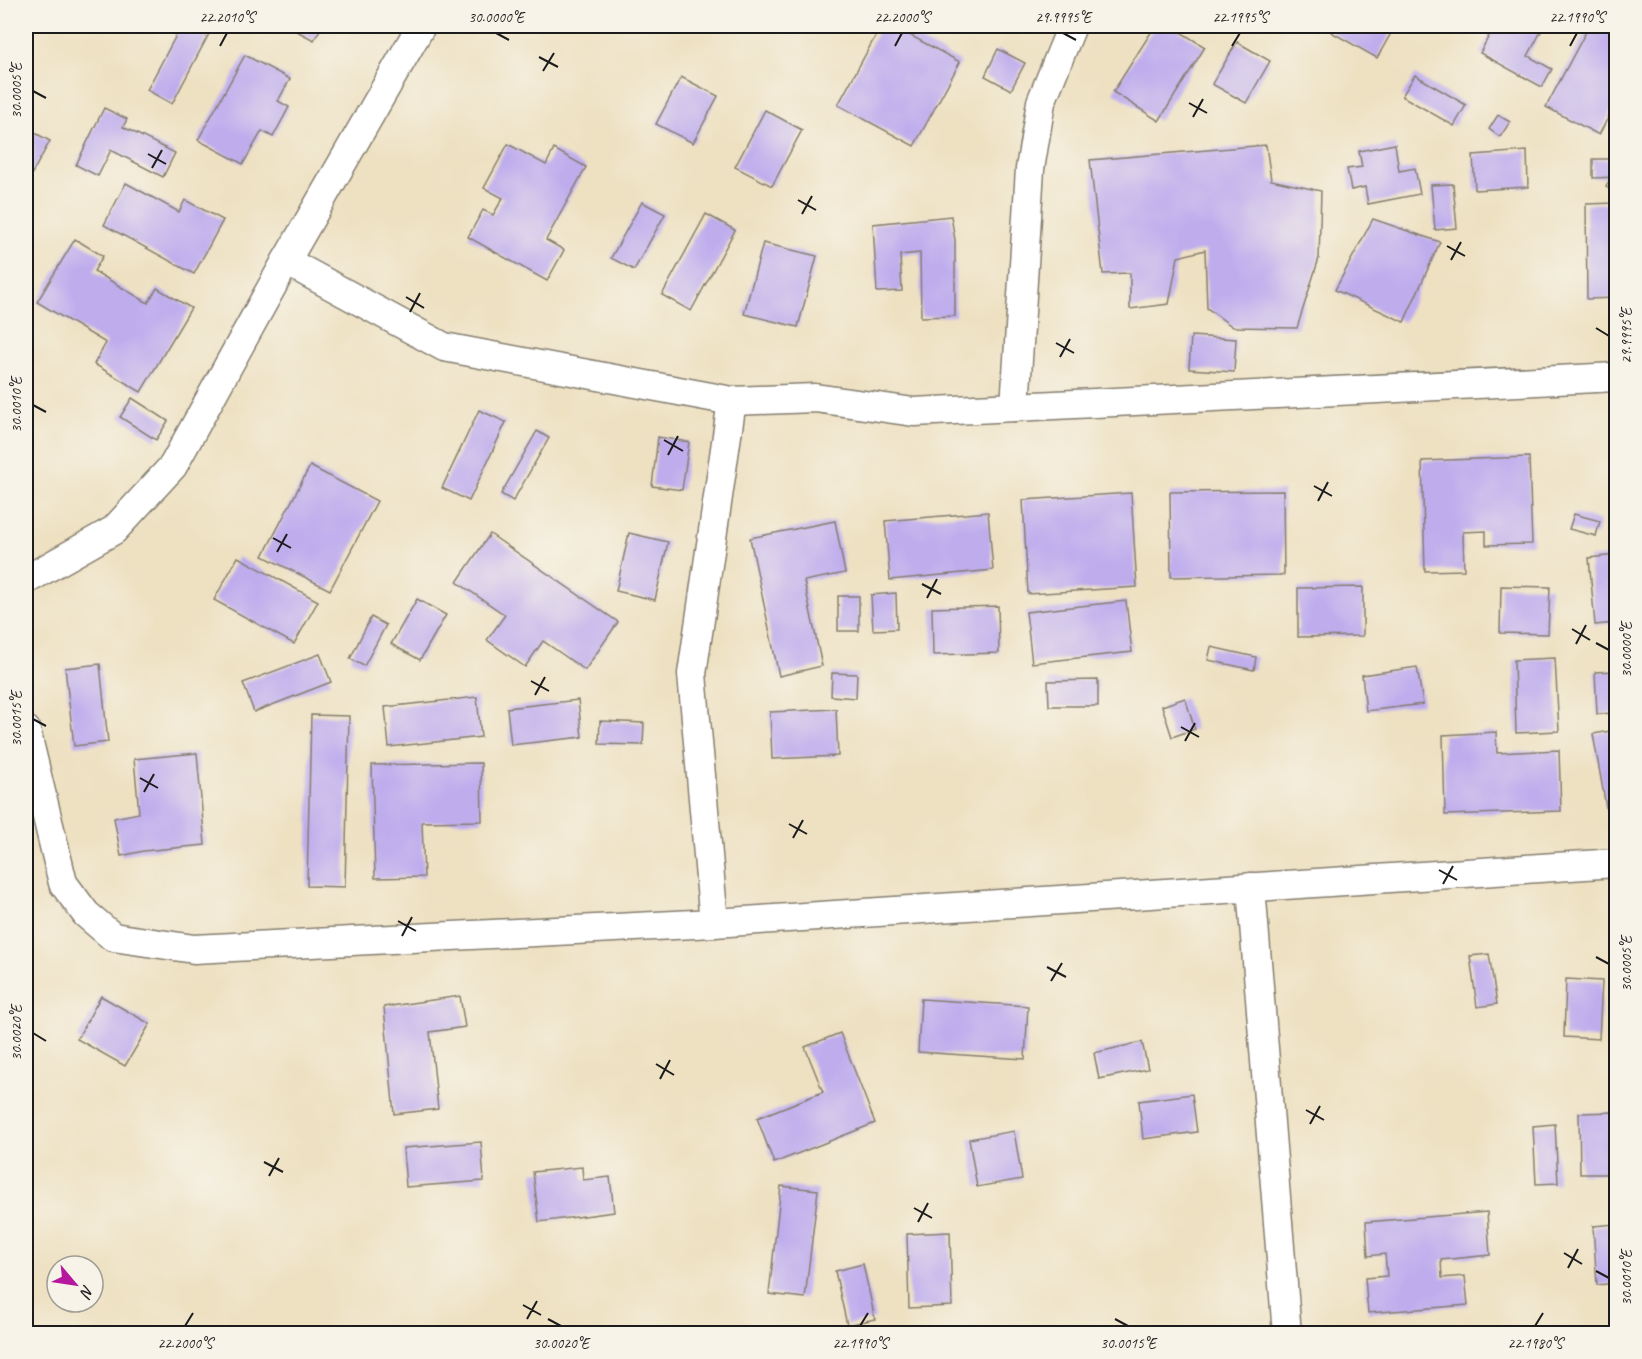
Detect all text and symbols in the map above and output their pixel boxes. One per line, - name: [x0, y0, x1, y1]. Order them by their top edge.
- text: 22.2010°S: [199, 8, 257, 27]
- text: 30.0000°E: [468, 8, 526, 27]
- text: 22.2000°S: [874, 8, 932, 27]
- text: 29.9995°E: [1035, 8, 1093, 27]
- text: 22.1995°S: [1212, 8, 1270, 27]
- text: 22.1990°S: [1549, 8, 1607, 27]
- text: 30.0005°E: [7, 61, 26, 119]
- text: 29.9995°E: [1617, 306, 1636, 364]
- text: 30.0010°E: [7, 375, 26, 433]
- text: 30.0000°E: [1617, 620, 1636, 678]
- text: 30.0015°E: [7, 689, 26, 747]
- text: 30.0005°E: [1617, 934, 1636, 992]
- text: 30.0020°E: [7, 1003, 26, 1061]
- text: 30.0010°E: [1617, 1248, 1636, 1306]
- north arrow: [45, 1254, 105, 1314]
- text: N: [75, 1282, 98, 1303]
- text: 22.2000°S: [157, 1334, 215, 1353]
- text: 30.0020°E: [533, 1334, 591, 1353]
- text: 22.1990°S: [832, 1334, 890, 1353]
- text: 30.0015°E: [1100, 1334, 1158, 1353]
- text: 22.1980°S: [1507, 1334, 1565, 1353]

